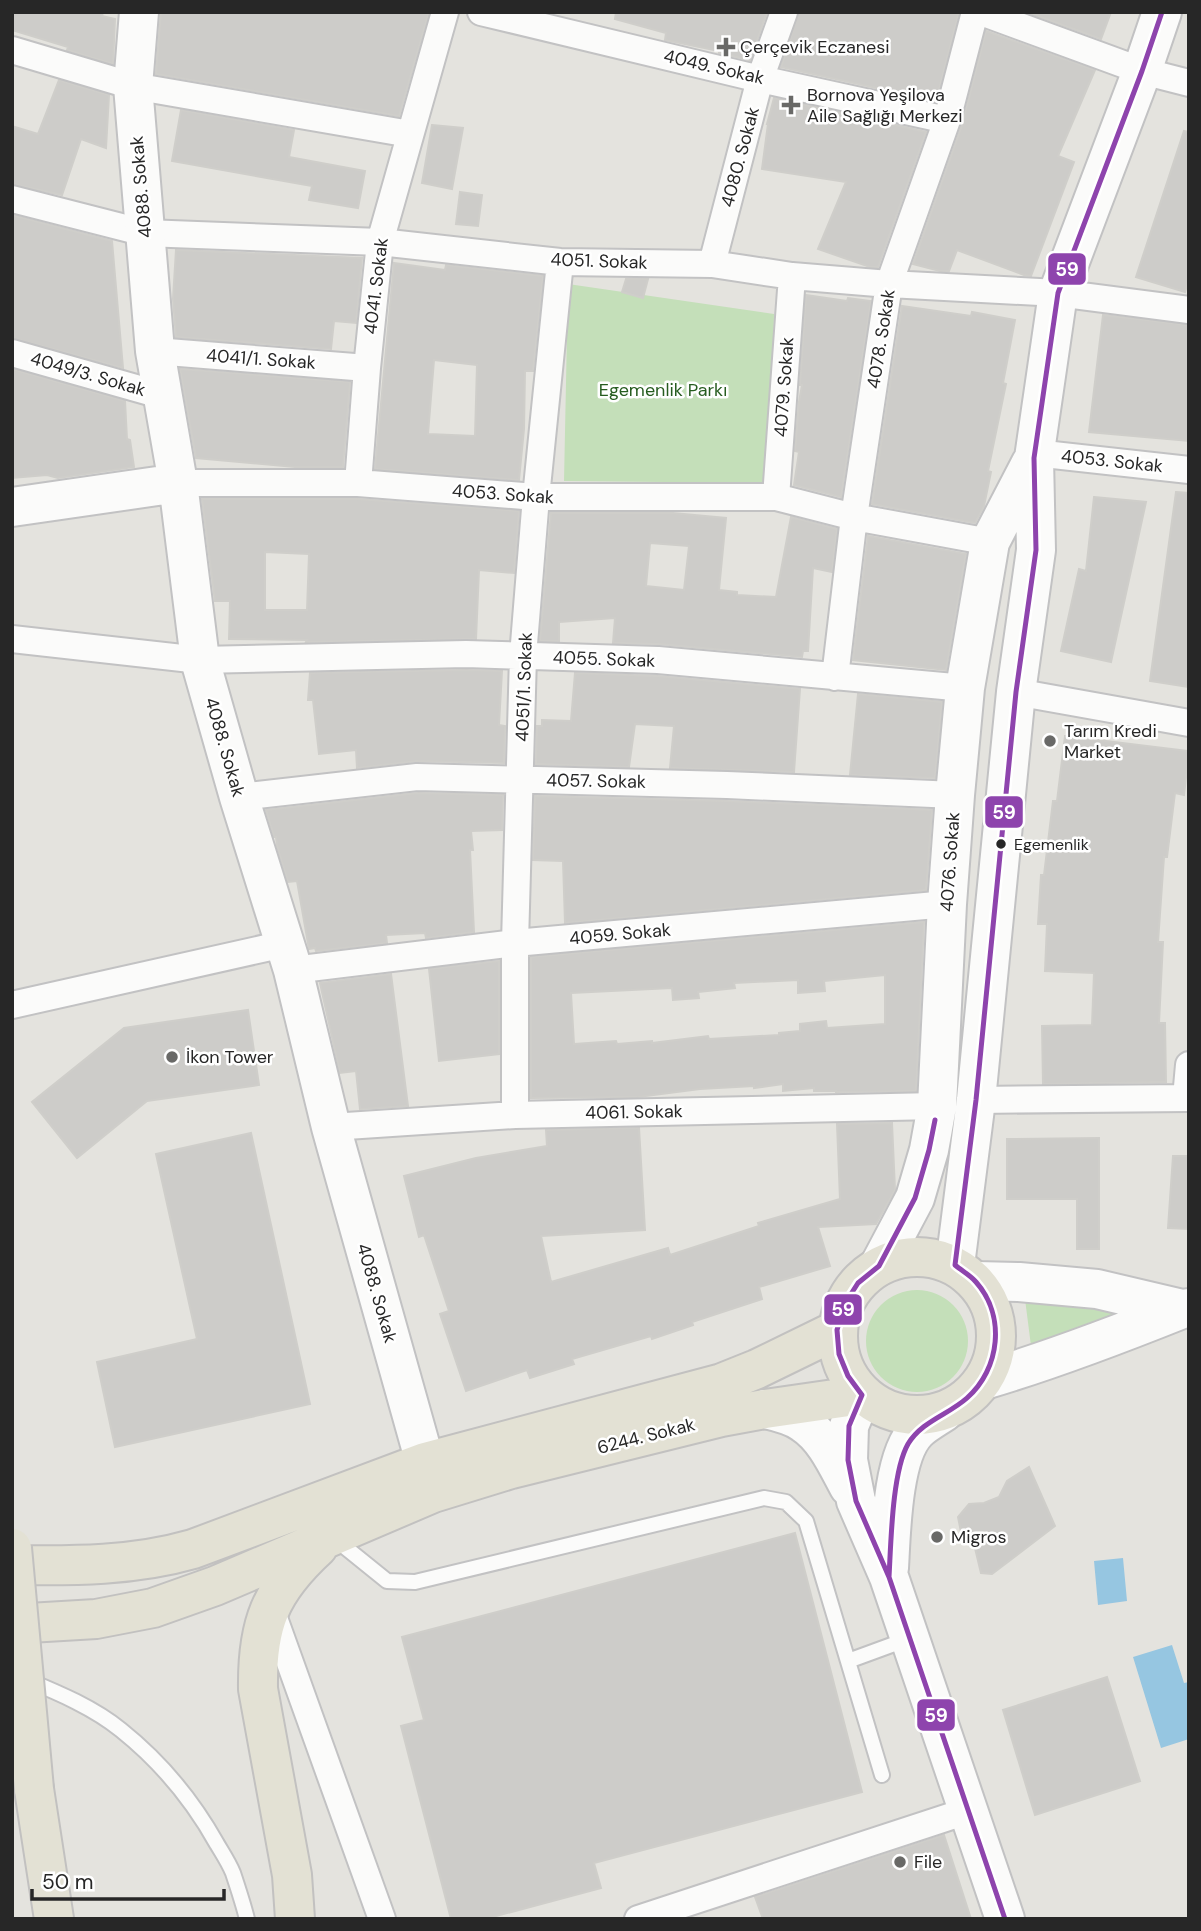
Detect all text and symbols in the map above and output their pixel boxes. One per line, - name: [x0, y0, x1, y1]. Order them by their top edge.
- place label: Çerçevik Eczanesi: [740, 35, 890, 59]
- marker: Çerçevik Eczanesi: [718, 39, 734, 55]
- street label: 4049. Sokak: [661, 44, 767, 90]
- place label: Bornova Yeşilova Aile Sağlığı Merkezi: [807, 83, 963, 128]
- marker: Bornova Yeşilova Aile Sağlığı Merkezi: [781, 95, 801, 115]
- street label: 4080. Sokak: [715, 104, 765, 210]
- street label: 4088. Sokak: [125, 135, 157, 239]
- street label: 4041. Sokak: [358, 236, 394, 336]
- street label: 4051. Sokak: [550, 247, 648, 275]
- line badge: 59: [1047, 252, 1087, 286]
- text: 59: [1055, 257, 1079, 282]
- street label: 4078. Sokak: [861, 287, 901, 391]
- street label: 4079. Sokak: [769, 336, 799, 438]
- street label: 4041/1. Sokak: [205, 343, 317, 375]
- street label: 4049/3. Sokak: [28, 346, 148, 402]
- park label: Egemenlik Parkı: [599, 378, 727, 402]
- street label: 4053. Sokak: [1060, 444, 1164, 478]
- street label: 4053. Sokak: [451, 478, 555, 510]
- street label: 4051/1. Sokak: [510, 632, 538, 742]
- street label: 4055. Sokak: [552, 645, 656, 673]
- street label: 4088. Sokak: [199, 694, 251, 800]
- place label: Tarım Kredi Market: [1064, 719, 1157, 764]
- marker: Tarım Kredi Market: [1042, 733, 1058, 749]
- street label: 4057. Sokak: [546, 768, 646, 794]
- line badge: 59: [984, 795, 1024, 829]
- text: 59: [992, 800, 1016, 825]
- street label: 4076. Sokak: [935, 811, 965, 913]
- place label: Egemenlik: [1014, 834, 1089, 855]
- marker: Egemenlik: [994, 837, 1008, 851]
- street label: 4059. Sokak: [568, 918, 672, 950]
- place label: İkon Tower: [186, 1045, 274, 1069]
- marker: İkon Tower: [164, 1049, 180, 1065]
- street label: 4061. Sokak: [585, 1099, 683, 1125]
- street label: 4088. Sokak: [351, 1240, 403, 1346]
- line badge: 59: [823, 1293, 863, 1326]
- text: 59: [831, 1297, 855, 1322]
- street label: 6244. Sokak: [595, 1412, 697, 1460]
- place label: Migros: [951, 1525, 1007, 1549]
- marker: Migros: [929, 1529, 945, 1545]
- line badge: 59: [916, 1698, 956, 1732]
- text: 59: [924, 1703, 948, 1728]
- place label: File: [914, 1850, 942, 1874]
- marker: File: [892, 1854, 908, 1870]
- scale bar: [32, 1857, 224, 1901]
- text: 50 m: [42, 1868, 93, 1896]

